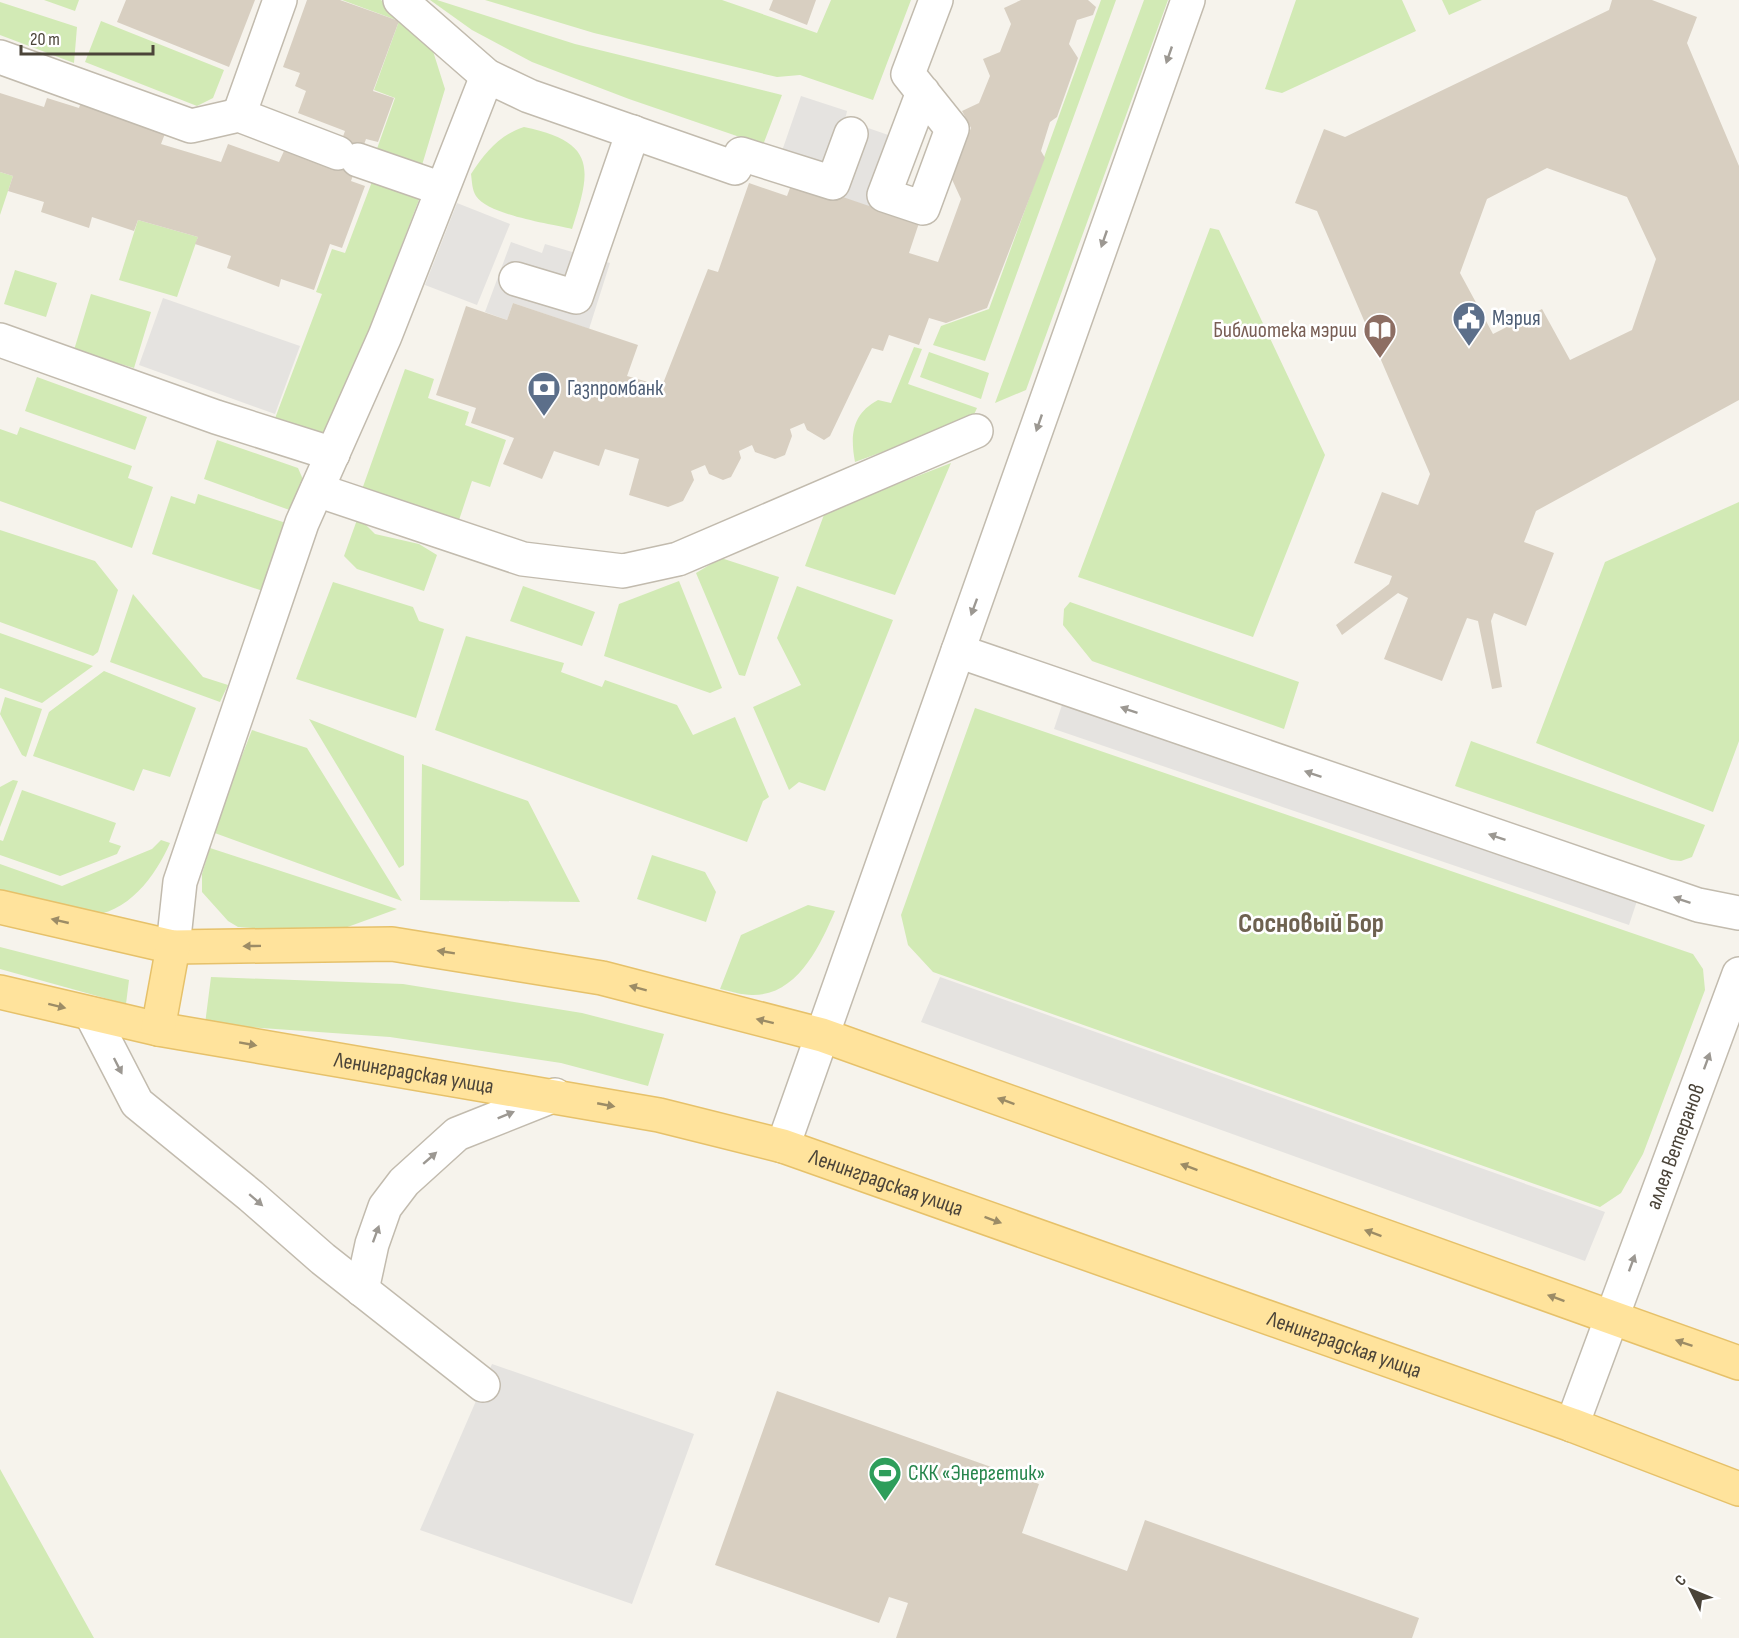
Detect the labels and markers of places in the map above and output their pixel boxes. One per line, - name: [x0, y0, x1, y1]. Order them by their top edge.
- public building icon: Мэрия: [1451, 300, 1487, 347]
- place label: Мэрия: [1492, 305, 1541, 332]
- library icon: Библиотека мэрии: [1362, 312, 1398, 359]
- place label: Библиотека мэрии: [1213, 317, 1357, 344]
- bank icon: Газпромбанк: [526, 370, 562, 417]
- place label: Газпромбанк: [567, 375, 664, 402]
- sports icon: СКК «Энергетик»: [867, 1455, 903, 1502]
- place label: СКК «Энергетик»: [908, 1460, 1045, 1487]

